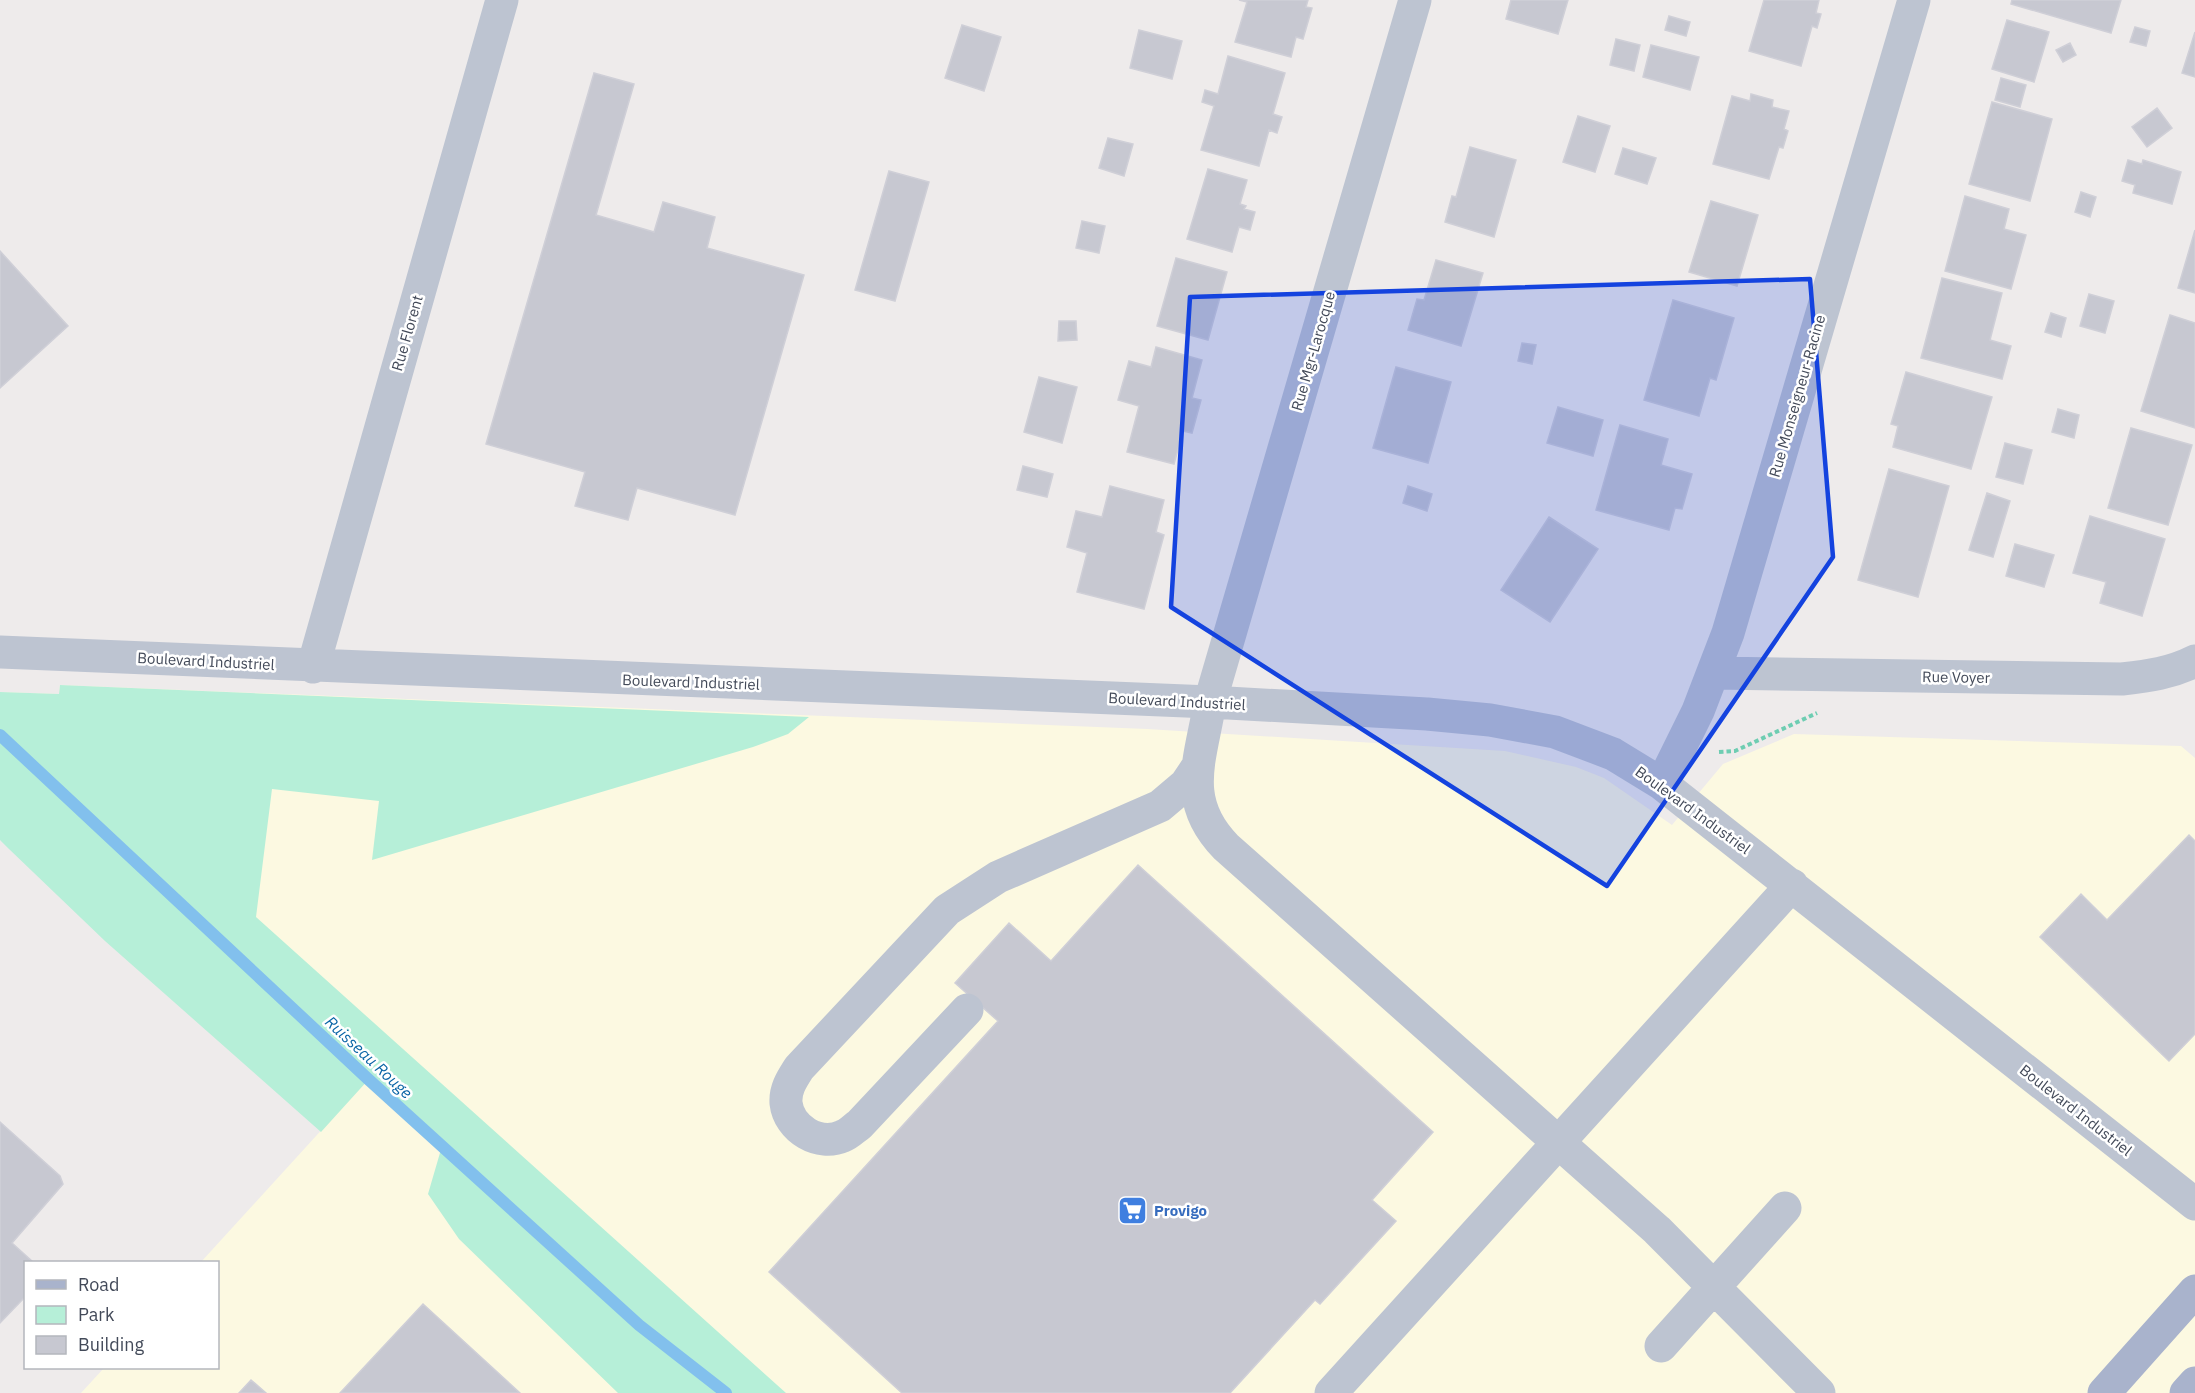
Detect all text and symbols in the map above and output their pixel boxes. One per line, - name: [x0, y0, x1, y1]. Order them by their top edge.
- street label: Rue Mgr-Larocque: [1287, 289, 1339, 413]
- street label: Rue Florent: [387, 293, 427, 373]
- street label: Rue Monseigneur-Racine: [1765, 313, 1829, 479]
- street label: Boulevard Industriel: [137, 648, 275, 674]
- street label: Rue Voyer: [1922, 667, 1991, 687]
- street label: Boulevard Industriel: [622, 670, 760, 694]
- street label: Boulevard Industriel: [1108, 688, 1246, 714]
- street label: Boulevard Industriel: [1632, 762, 1754, 858]
- water label: Ruisseau Rouge: [321, 1012, 417, 1102]
- street label: Boulevard Industriel: [2016, 1060, 2136, 1160]
- supermarket icon: Provigo: [1117, 1194, 1149, 1226]
- place label: Provigo: [1154, 1201, 1207, 1220]
- legend: [24, 1261, 219, 1369]
- text: Road: [78, 1273, 119, 1296]
- text: Park: [78, 1303, 115, 1326]
- text: Building: [78, 1333, 145, 1356]

